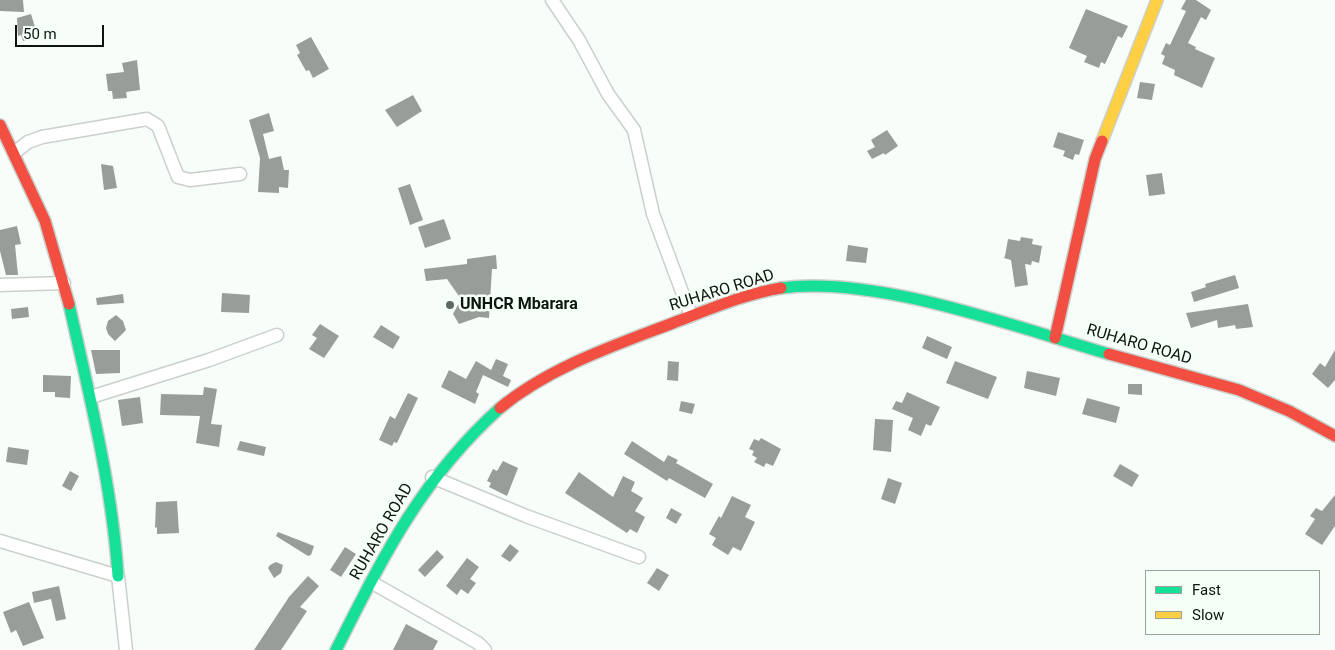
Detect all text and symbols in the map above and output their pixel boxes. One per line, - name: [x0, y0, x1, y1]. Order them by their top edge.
- scale bar: [18, 15, 106, 47]
- text: 50 m: [23, 25, 57, 43]
- street label: RUHARO ROAD: [667, 266, 777, 316]
- place label: UNHCR Mbarara: [460, 295, 578, 315]
- marker: UNHCR Mbarara: [444, 299, 456, 311]
- street label: RUHARO ROAD: [1084, 321, 1194, 369]
- street label: RUHARO ROAD: [347, 480, 417, 584]
- legend: [1145, 570, 1320, 635]
- text: Fast: [1192, 581, 1221, 599]
- text: Slow: [1192, 606, 1224, 624]

